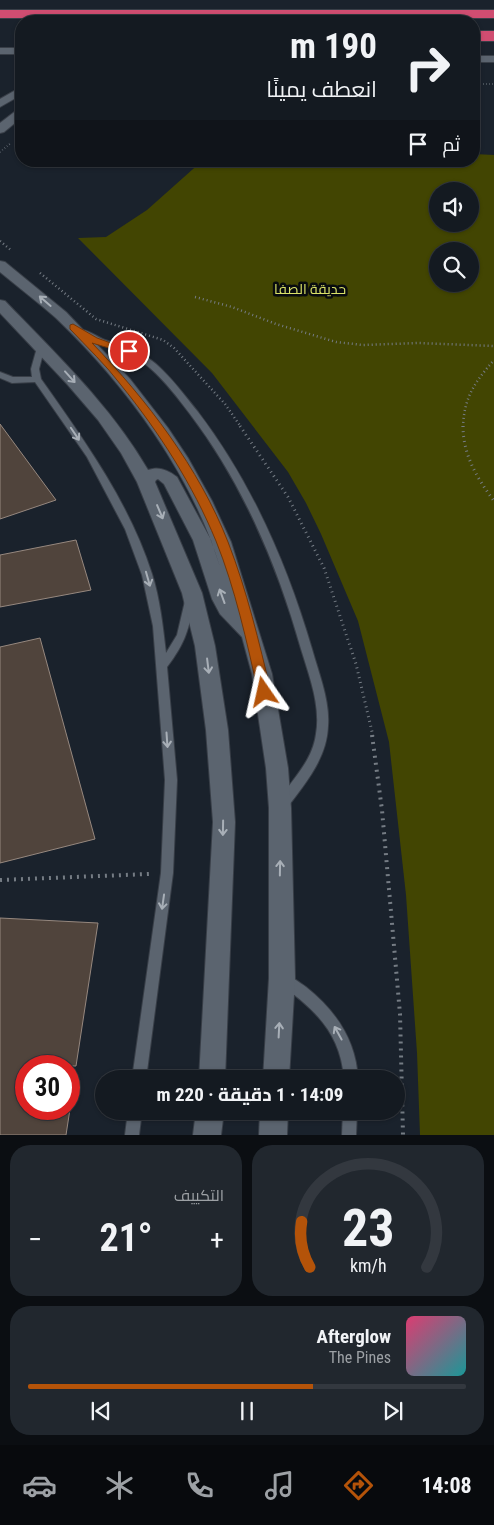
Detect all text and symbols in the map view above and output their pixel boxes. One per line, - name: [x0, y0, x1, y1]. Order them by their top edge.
- text: 190 m: [290, 26, 377, 67]
- icon: right: [395, 35, 460, 100]
- text: انعطف يمينًا: [266, 77, 377, 102]
- icon: arrive: [404, 130, 432, 158]
- text: ثم: [442, 133, 460, 156]
- map controls: [429, 182, 479, 292]
- button: sound: [429, 182, 479, 232]
- button: search: [429, 242, 479, 292]
- park label: حديقة الصفا: [274, 281, 346, 297]
- one-way arrow: [38, 295, 51, 306]
- pin: [108, 330, 150, 372]
- icon: arrive: [115, 337, 143, 365]
- one-way arrow: [64, 371, 76, 384]
- one-way arrow: [70, 427, 80, 441]
- one-way arrow: [155, 504, 165, 519]
- one-way arrow: [143, 570, 153, 586]
- one-way arrow: [217, 589, 226, 604]
- one-way arrow: [203, 658, 213, 674]
- position arrow: [237, 665, 289, 717]
- one-way arrow: [163, 731, 172, 747]
- one-way arrow: [219, 820, 228, 836]
- one-way arrow: [275, 860, 285, 876]
- one-way arrow: [158, 893, 168, 909]
- one-way arrow: [274, 1022, 283, 1038]
- one-way arrow: [332, 1026, 342, 1040]
- speed limit sign: 30: [15, 1055, 80, 1120]
- text: 14:09 · 1 دقيقة · 220 m: [157, 1083, 343, 1106]
- text: التكييف: [174, 1186, 224, 1205]
- text: 23: [342, 1198, 394, 1259]
- text: 21°: [99, 1216, 153, 1260]
- text: −: [28, 1223, 42, 1256]
- text: +: [210, 1223, 224, 1256]
- text: km/h: [350, 1255, 386, 1276]
- text: Afterglow: [317, 1325, 391, 1348]
- text: The Pines: [329, 1348, 391, 1367]
- icon: previous: [87, 1397, 115, 1425]
- icon: pause: [233, 1397, 261, 1425]
- icon: next: [379, 1397, 407, 1425]
- icon: car: [22, 1468, 57, 1503]
- icon: climate: [102, 1468, 137, 1503]
- icon: phone: [182, 1468, 217, 1503]
- icon: music: [262, 1468, 297, 1503]
- icon: directions: [341, 1468, 376, 1503]
- text: 14:08: [421, 1473, 472, 1498]

